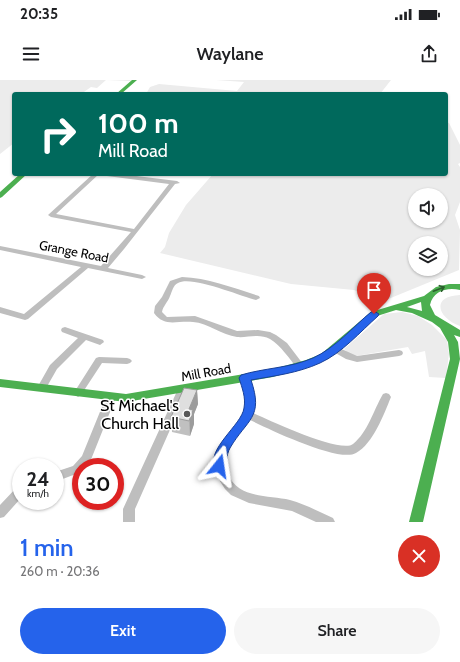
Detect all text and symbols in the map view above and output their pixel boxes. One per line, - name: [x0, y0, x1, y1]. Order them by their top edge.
- text: 20:35: [20, 5, 58, 23]
- icon: menu: [20, 43, 42, 65]
- text: Waylane: [196, 43, 264, 65]
- icon: share: [418, 43, 440, 65]
- text: 100 m: [98, 106, 179, 140]
- icon: right: [32, 108, 84, 160]
- text: Mill Road: [98, 140, 168, 162]
- map controls: [408, 188, 448, 276]
- button: sound: [408, 188, 448, 228]
- street label: Grange Road: [38, 236, 110, 266]
- button: layers: [408, 236, 448, 276]
- pin: [357, 273, 391, 314]
- icon: arrive: [363, 279, 385, 301]
- one-way arrow: [432, 285, 444, 293]
- street label: Mill Road: [180, 360, 232, 384]
- place label: St Michael's Church Hall: [100, 396, 179, 433]
- marker: St Michael's Church Hall: [182, 409, 192, 419]
- position arrow: [198, 445, 240, 487]
- speed limit sign: 30: [72, 458, 124, 510]
- text: 24: [27, 467, 50, 491]
- text: km/h: [27, 487, 49, 500]
- text: 1 min: [20, 533, 74, 562]
- button: close: [398, 535, 440, 577]
- text: 260 m · 20:36: [20, 563, 100, 579]
- button: Exit: [20, 608, 226, 654]
- button: Share: [234, 608, 440, 654]

